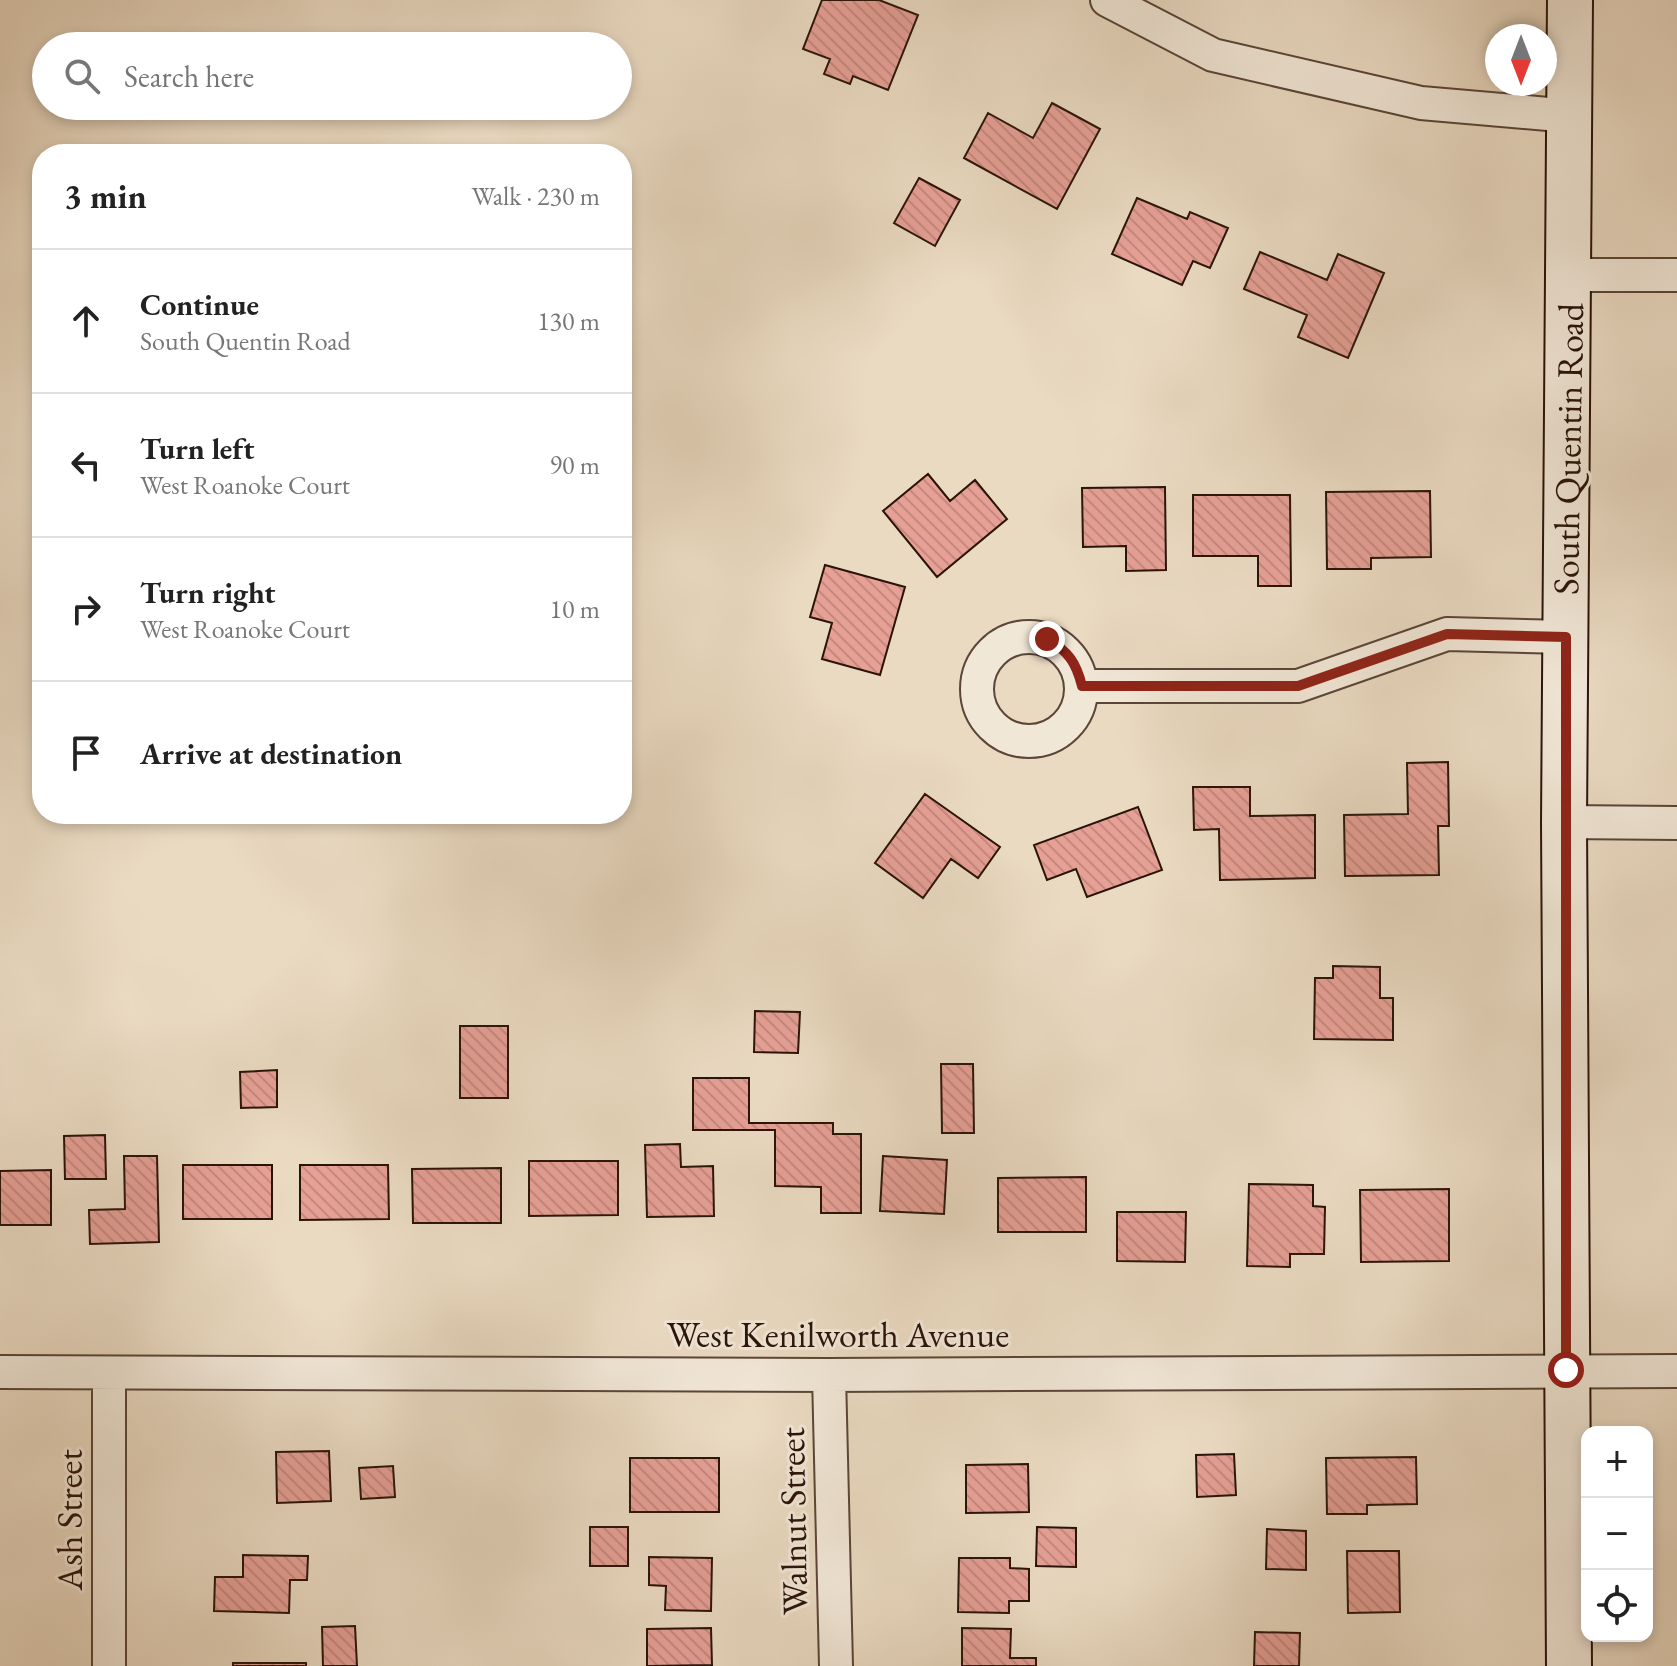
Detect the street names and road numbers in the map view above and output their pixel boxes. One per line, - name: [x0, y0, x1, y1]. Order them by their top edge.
- street label: South Quentin Road: [1542, 302, 1594, 595]
- street label: West Kenilworth Avenue: [667, 1311, 1009, 1358]
- street label: Walnut Street: [768, 1426, 818, 1615]
- street label: Ash Street: [46, 1449, 93, 1592]

